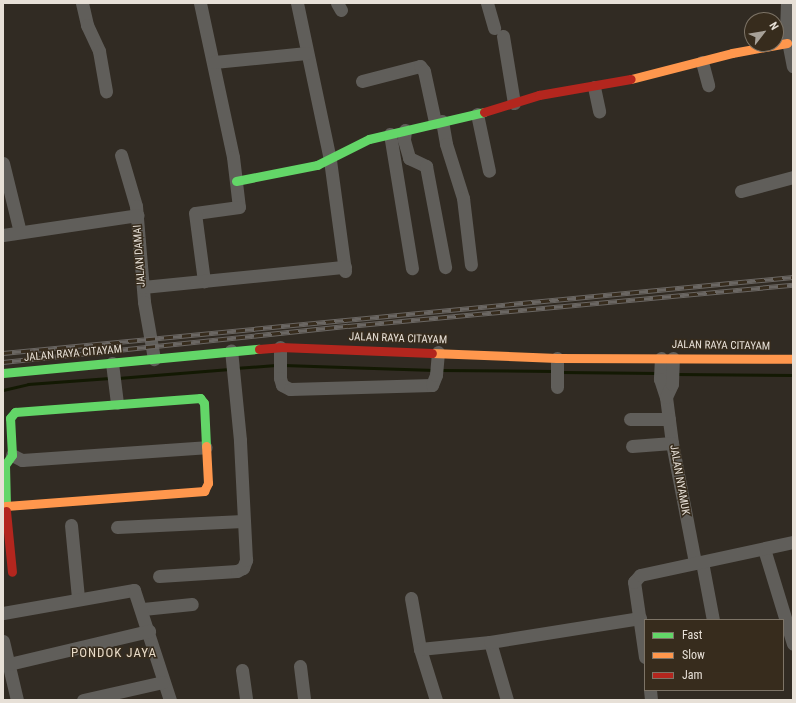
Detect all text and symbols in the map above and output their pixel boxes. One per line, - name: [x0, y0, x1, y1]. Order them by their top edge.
- north arrow: [744, 12, 784, 52]
- text: N: [767, 20, 781, 32]
- street label: JALAN DAMAI: [131, 224, 149, 288]
- street label: JALAN RAYA CITAYAM: [349, 331, 447, 347]
- street label: JALAN RAYA CITAYAM: [672, 339, 770, 353]
- street label: JALAN RAYA CITAYAM: [23, 343, 123, 365]
- street label: JALAN NYAMUK: [666, 444, 692, 516]
- legend: [644, 619, 784, 691]
- text: Fast: [682, 628, 702, 642]
- district label: PONDOK JAYA: [71, 645, 157, 661]
- text: Slow: [682, 648, 705, 662]
- text: Jam: [682, 668, 703, 682]

